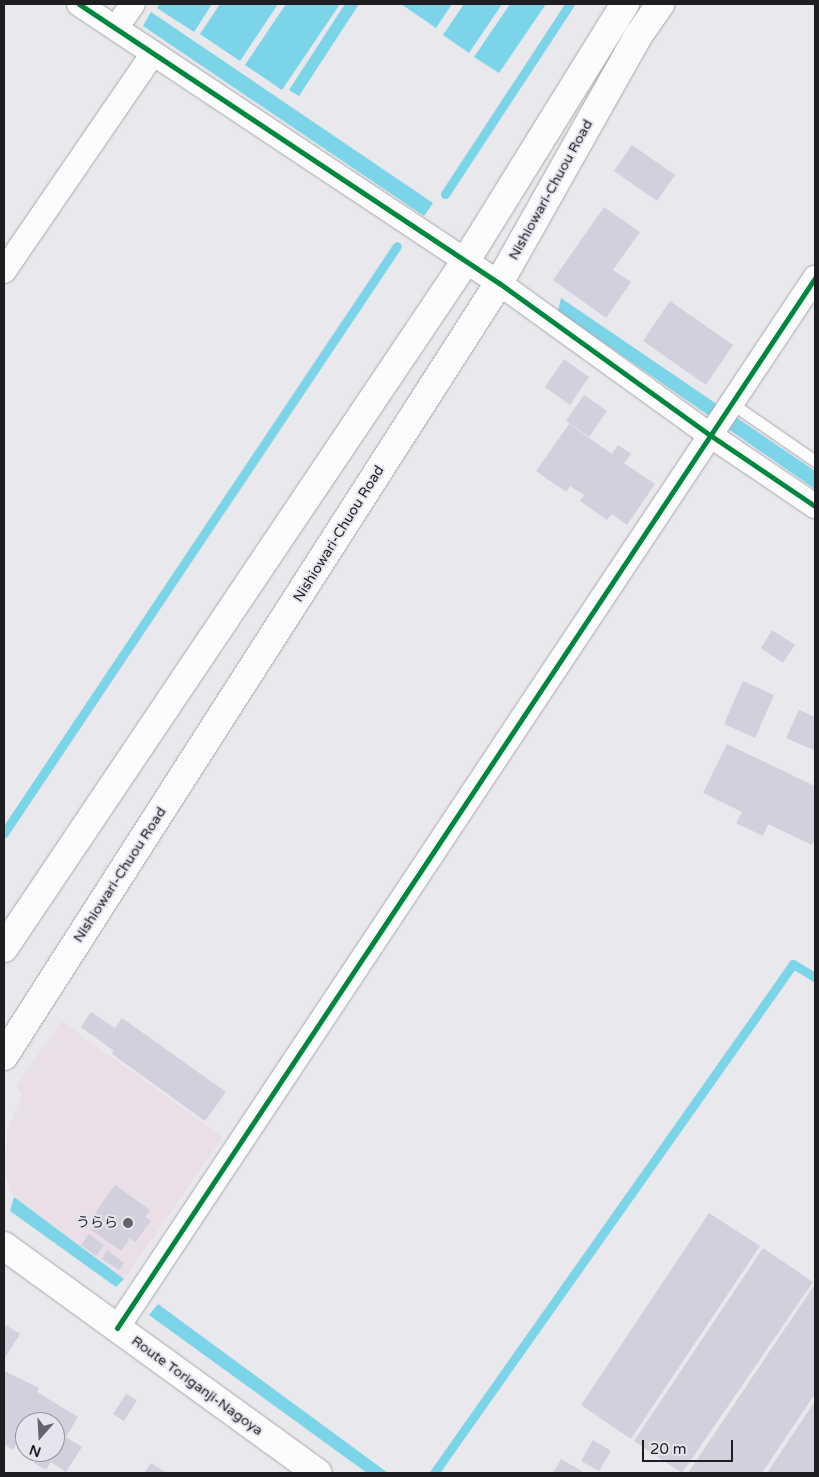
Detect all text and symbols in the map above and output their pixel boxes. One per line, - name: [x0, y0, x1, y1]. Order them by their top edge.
- street label: Nishiowari-Chuou Road: [505, 117, 597, 263]
- street label: Nishiowari-Chuou Road: [290, 463, 388, 605]
- street label: Nishiowari-Chuou Road: [70, 804, 170, 946]
- place label: うらら: [76, 1215, 118, 1231]
- marker: うらら: [122, 1217, 134, 1229]
- street label: Route Toriganji-Nagoya: [128, 1333, 266, 1439]
- north arrow: [15, 1412, 65, 1462]
- scale bar: [644, 1430, 735, 1462]
- text: 20 m: [650, 1440, 687, 1458]
- text: N: [27, 1441, 43, 1461]

